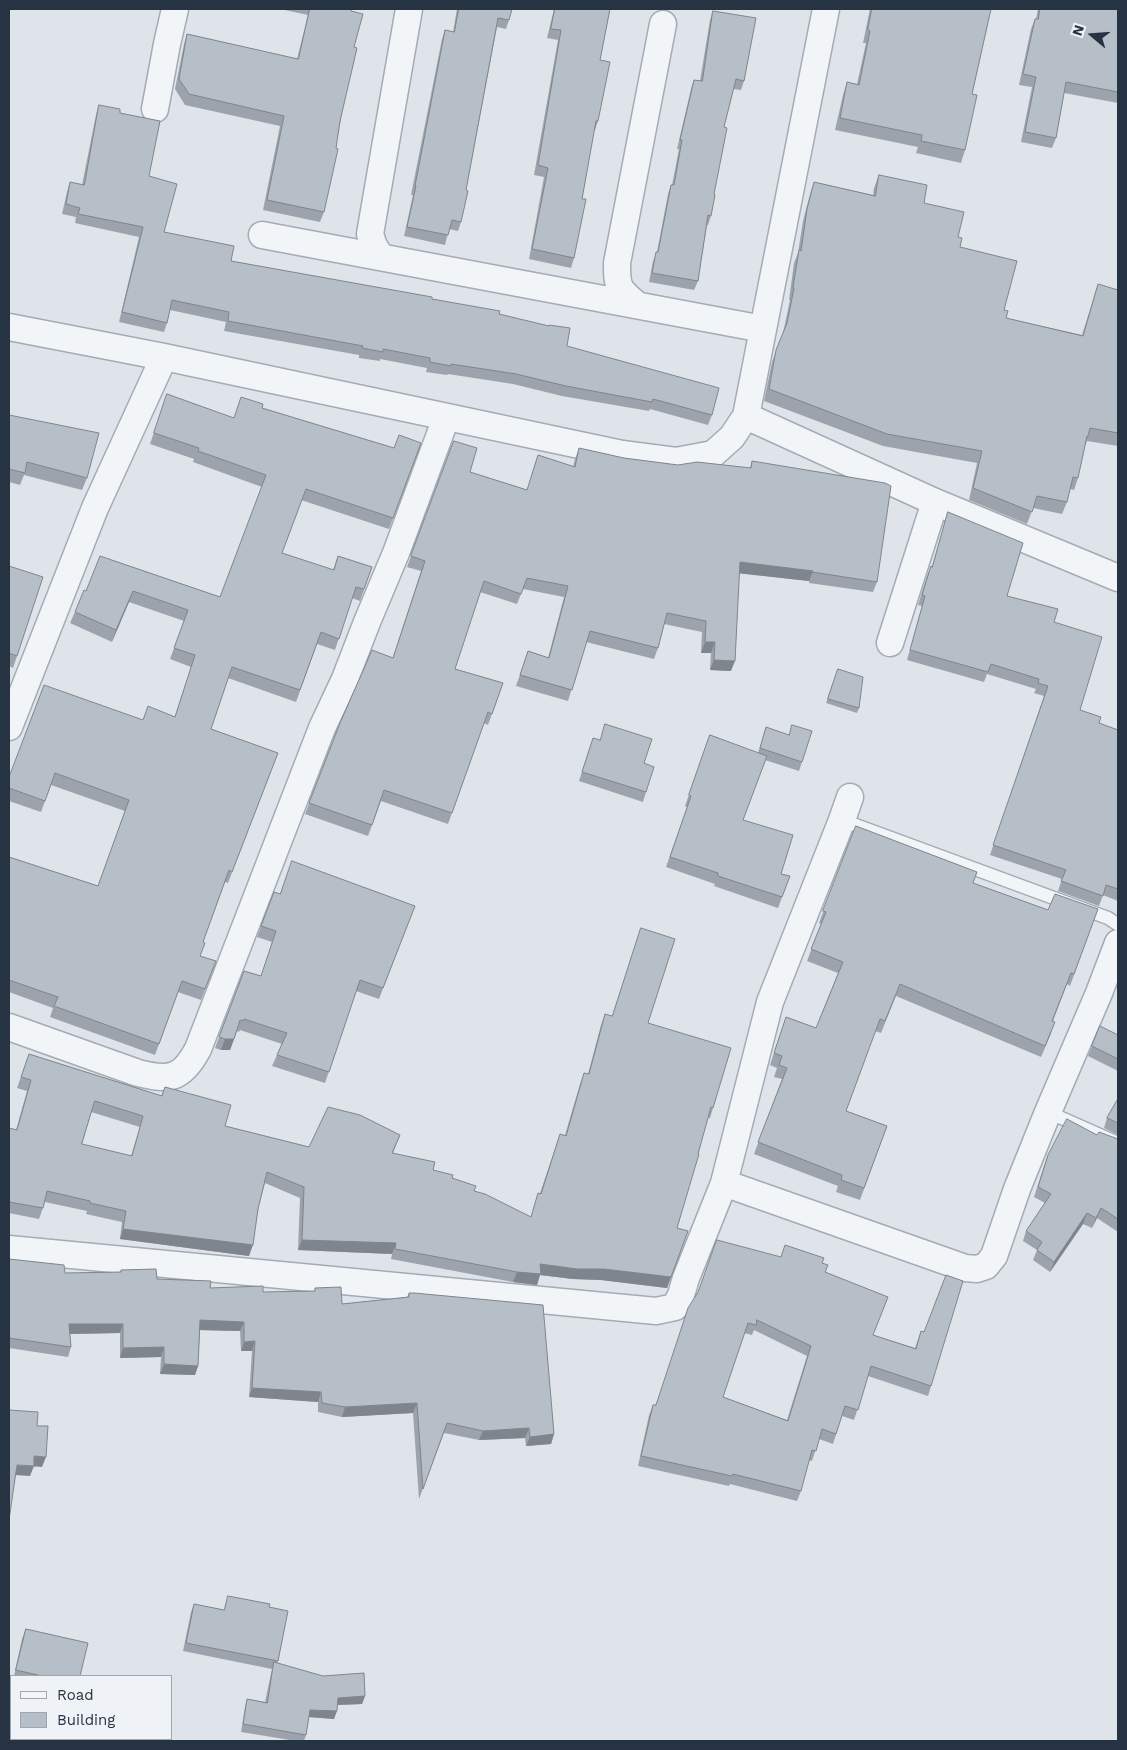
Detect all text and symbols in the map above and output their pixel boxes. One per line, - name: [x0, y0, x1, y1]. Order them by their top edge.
- north arrow: [1067, 10, 1117, 60]
- text: N: [1069, 23, 1087, 38]
- legend: [10, 1675, 172, 1740]
- text: Road: [57, 1686, 94, 1704]
- text: Building: [57, 1711, 115, 1729]

